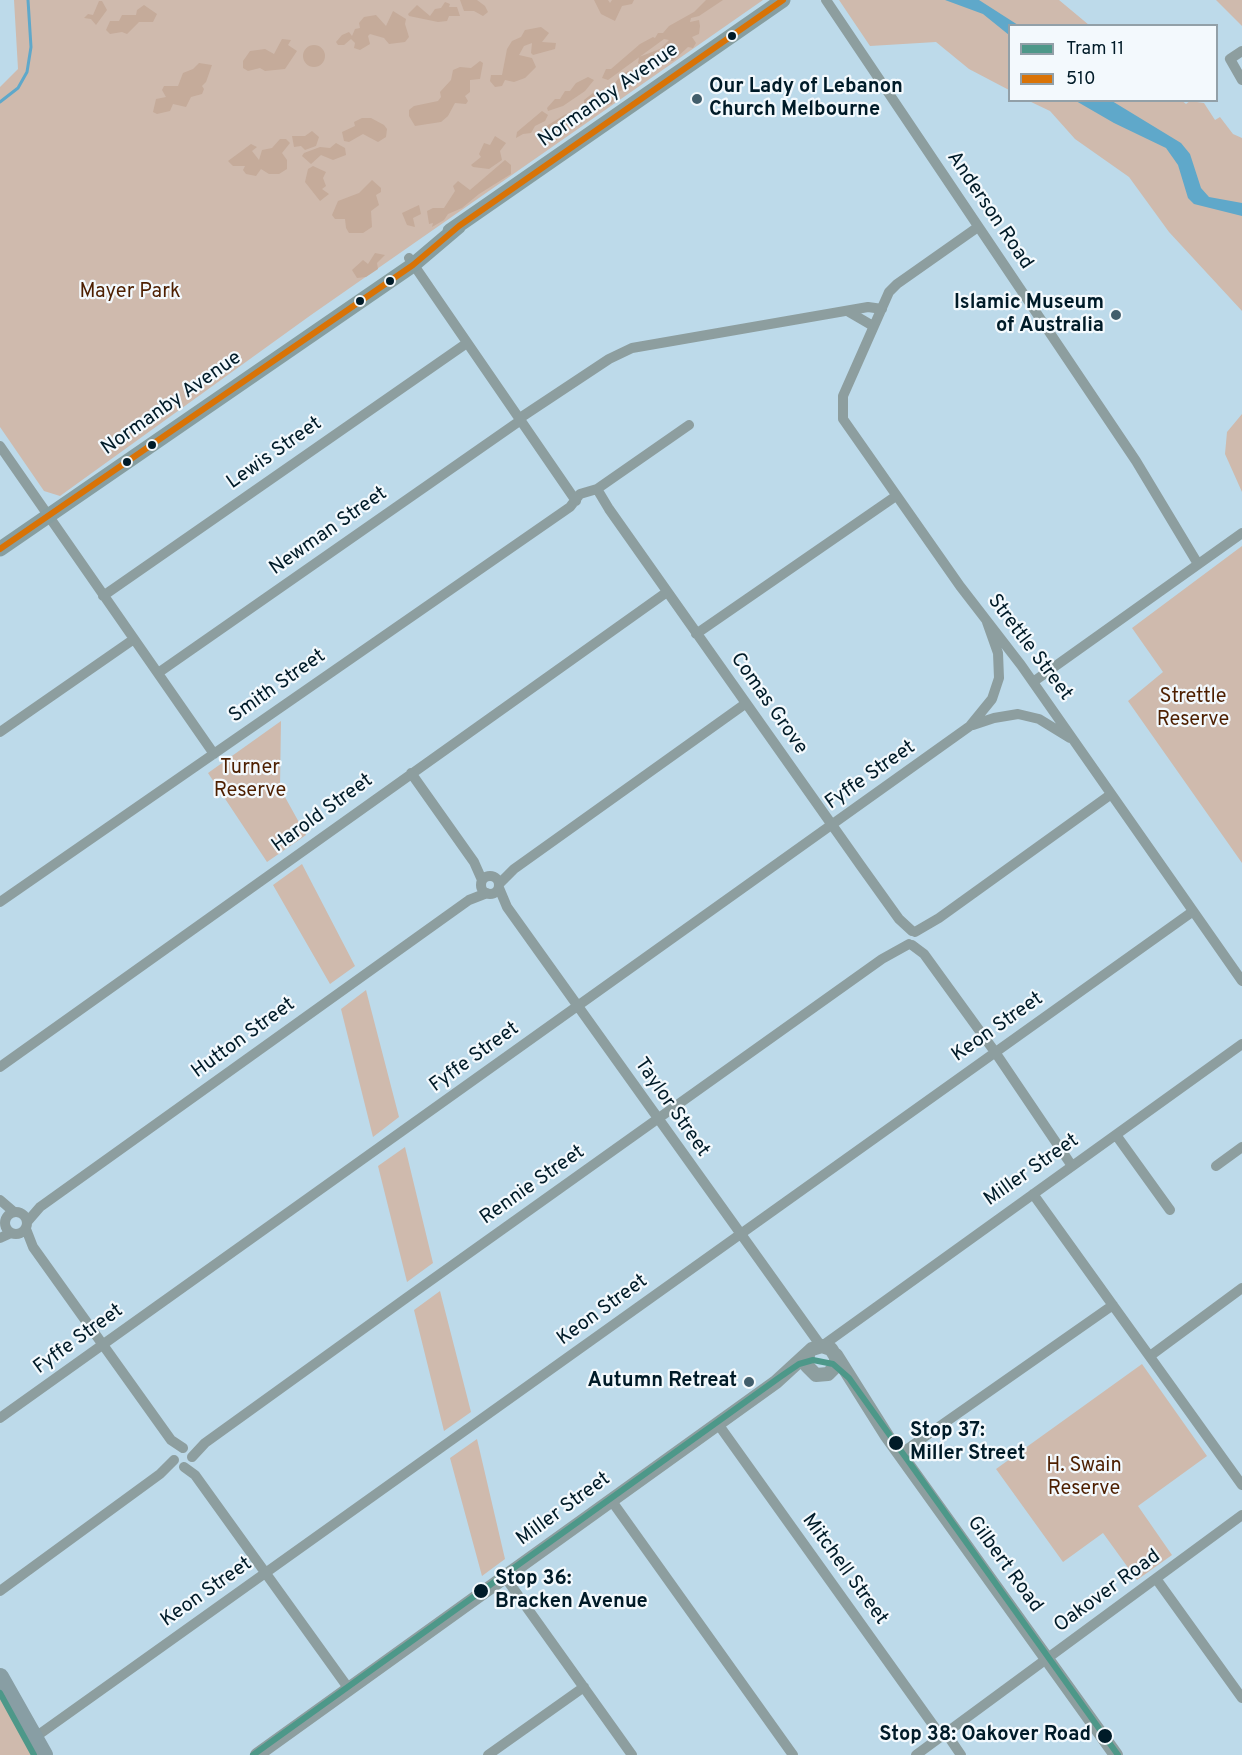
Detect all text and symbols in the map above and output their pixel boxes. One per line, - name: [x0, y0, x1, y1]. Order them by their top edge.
- legend: [1008, 24, 1218, 102]
- unlabelled marker: [726, 30, 738, 42]
- text: Tram 11: [1066, 38, 1124, 61]
- street label: Normanby Avenue: [534, 39, 684, 153]
- text: 510: [1066, 68, 1095, 91]
- place label: Our Lady of Lebanon Church Melbourne: [709, 76, 903, 123]
- marker: Our Lady of Lebanon Church Melbourne: [690, 92, 704, 106]
- street label: Anderson Road: [941, 147, 1037, 275]
- unlabelled marker: [384, 275, 396, 287]
- park label: Mayer Park: [79, 281, 181, 305]
- place label: Islamic Museum of Australia: [954, 292, 1104, 339]
- unlabelled marker: [354, 295, 366, 307]
- marker: Islamic Museum of Australia: [1109, 308, 1123, 322]
- street label: Normanby Avenue: [97, 347, 247, 461]
- street label: Lewis Street: [223, 413, 327, 495]
- unlabelled marker: [146, 439, 158, 451]
- unlabelled marker: [121, 456, 133, 468]
- street label: Newman Street: [266, 483, 392, 581]
- street label: Strettle Street: [981, 590, 1077, 706]
- street label: Smith Street: [225, 645, 331, 729]
- street label: Comas Grove: [724, 648, 812, 760]
- park label: Strettle Reserve: [1157, 686, 1229, 733]
- street label: Fyffe Street: [821, 736, 921, 816]
- park label: Turner Reserve: [214, 757, 286, 804]
- street label: Harold Street: [268, 769, 378, 859]
- street label: Keon Street: [948, 988, 1048, 1068]
- street label: Hutton Street: [188, 993, 300, 1085]
- street label: Fyffe Street: [426, 1018, 524, 1098]
- street label: Taylor Street: [628, 1054, 714, 1162]
- street label: Miller Street: [980, 1130, 1084, 1212]
- street label: Rennie Street: [476, 1141, 590, 1231]
- street label: Keon Street: [553, 1270, 653, 1352]
- street label: Fyffe Street: [30, 1300, 128, 1380]
- place label: Autumn Retreat: [588, 1370, 737, 1394]
- marker: Autumn Retreat: [742, 1375, 756, 1389]
- place label: Stop 37: Miller Street: [910, 1420, 1025, 1467]
- marker: Stop 37: Miller Street: [887, 1434, 905, 1452]
- park label: H. Swain Reserve: [1046, 1455, 1122, 1502]
- street label: Miller Street: [512, 1468, 616, 1552]
- street label: Mitchell Street: [796, 1510, 892, 1630]
- street label: Gilbert Road: [961, 1512, 1047, 1618]
- street label: Oakover Road: [1050, 1545, 1166, 1639]
- street label: Keon Street: [157, 1553, 257, 1633]
- place label: Stop 36: Bracken Avenue: [495, 1568, 648, 1615]
- marker: Stop 36: Bracken Avenue: [472, 1582, 490, 1600]
- place label: Stop 38: Oakover Road: [879, 1724, 1091, 1748]
- marker: Stop 38: Oakover Road: [1096, 1727, 1114, 1745]

